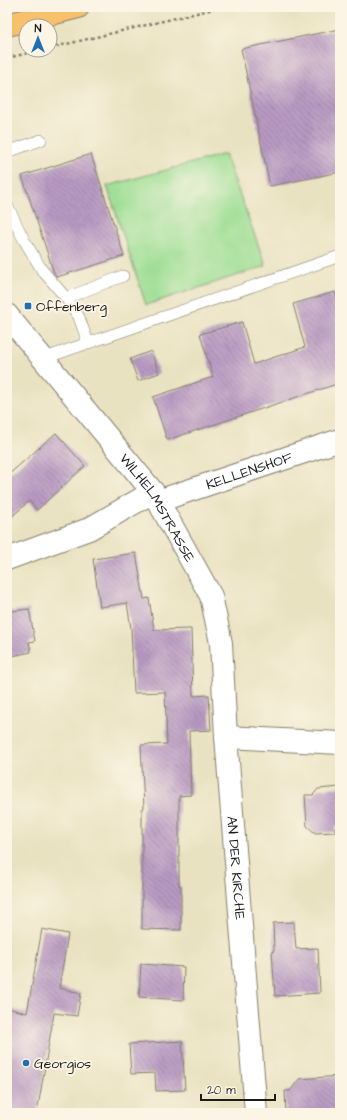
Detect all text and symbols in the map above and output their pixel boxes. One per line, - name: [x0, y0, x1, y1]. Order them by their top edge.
- north arrow: [18, 18, 58, 58]
- text: N: [35, 21, 42, 36]
- place label: Offenberg: [36, 297, 107, 317]
- marker: Offenberg: [23, 301, 33, 311]
- street label: KELLENSHOF: [204, 448, 295, 495]
- street label: WILHELMSTRASSE: [114, 450, 199, 567]
- street label: AN DER KIRCHE: [221, 816, 250, 921]
- place label: Georgios: [34, 1054, 91, 1074]
- marker: Georgios: [21, 1058, 31, 1068]
- scale bar: [201, 1076, 275, 1102]
- text: 20 m: [207, 1082, 236, 1099]

